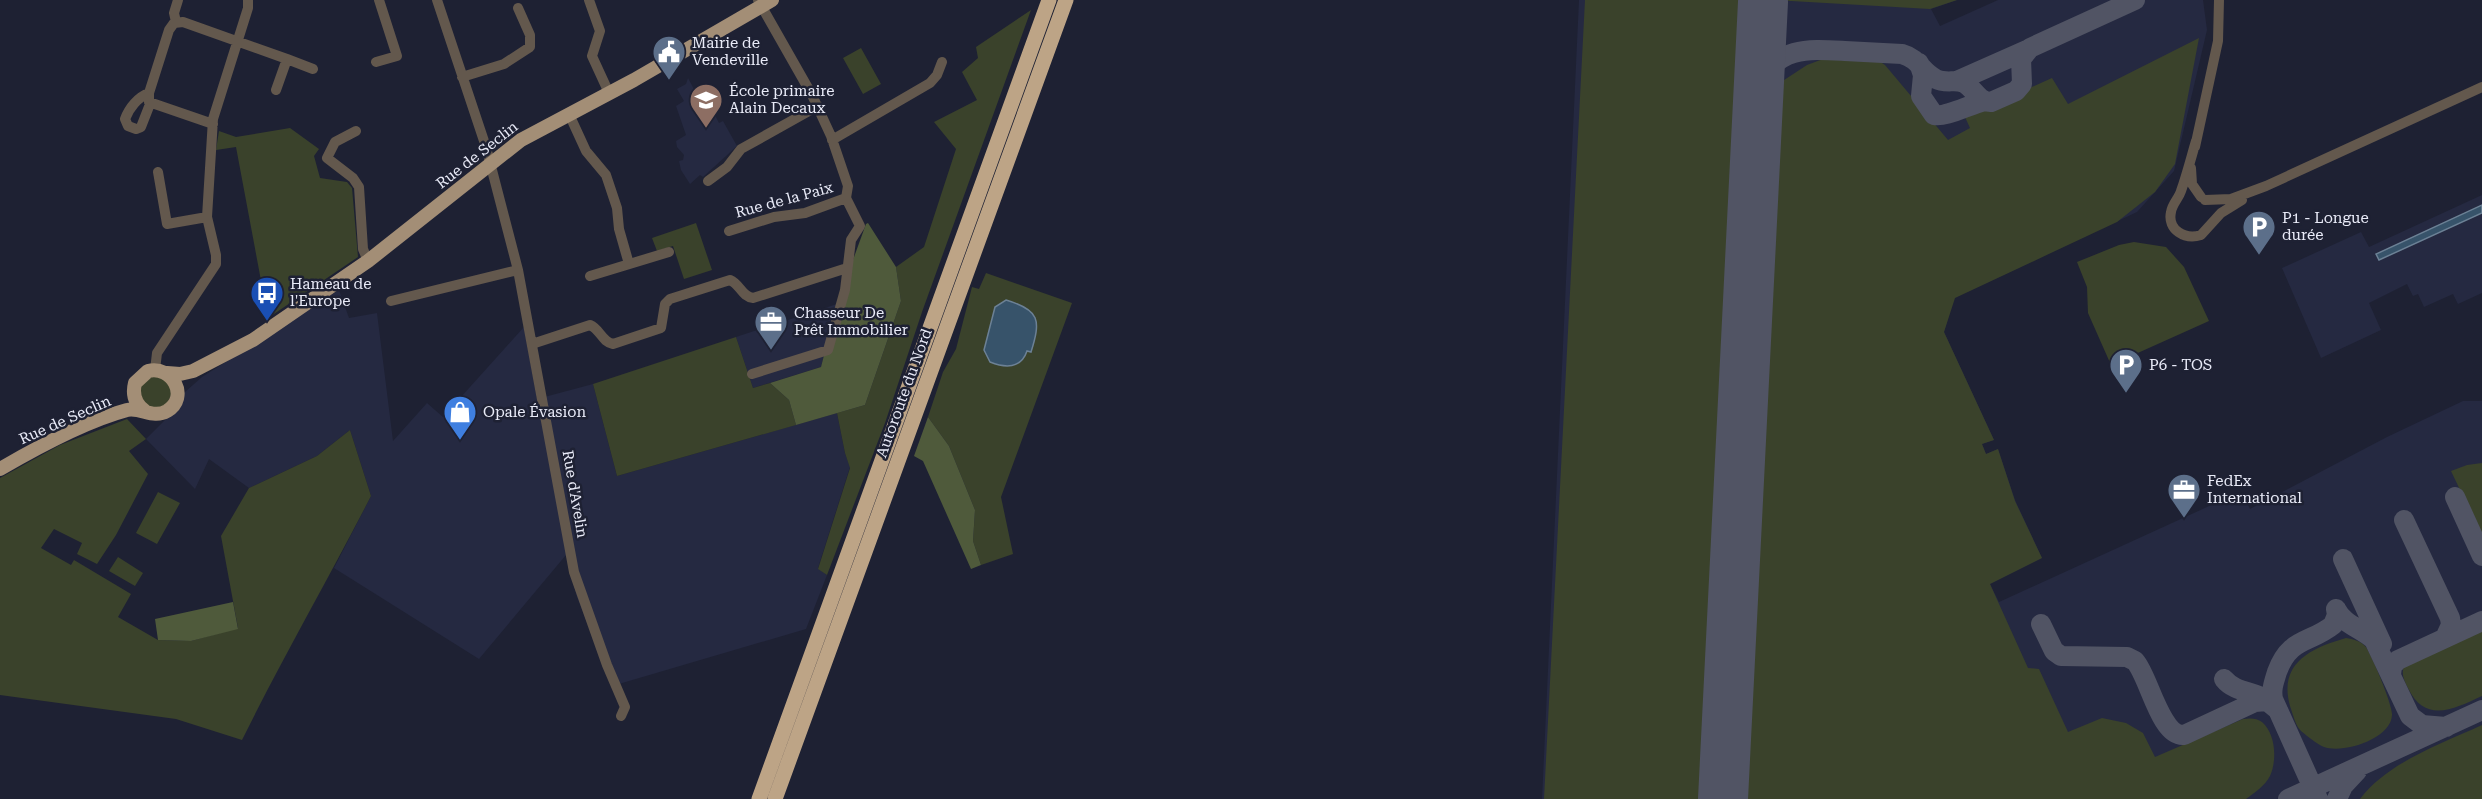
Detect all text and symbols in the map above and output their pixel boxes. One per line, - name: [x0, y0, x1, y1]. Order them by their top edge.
- public building icon: Mairie de Vendeville: [651, 34, 687, 81]
- place label: Mairie de Vendeville: [692, 34, 768, 69]
- school or university icon: École primaire Alain Decaux: [688, 82, 724, 129]
- place label: École primaire Alain Decaux: [729, 82, 835, 117]
- street label: Rue de Seclin: [433, 117, 522, 192]
- street label: Rue de la Paix: [733, 178, 835, 222]
- parking icon: P1 - Longue durée: [2241, 209, 2277, 256]
- place label: P1 - Longue durée: [2282, 209, 2369, 244]
- bus stop icon: Hameau de l'Europe: [249, 275, 285, 322]
- place label: Hameau de l'Europe: [290, 275, 371, 310]
- office icon: Chasseur De Prêt Immobilier: [753, 304, 789, 351]
- place label: Chasseur De Prêt Immobilier: [794, 304, 908, 339]
- street label: Autoroute du Nord: [872, 326, 936, 460]
- parking icon: P6 - TOS: [2108, 347, 2144, 394]
- place label: P6 - TOS: [2149, 356, 2212, 374]
- street label: Rue de Seclin: [16, 392, 114, 448]
- shop icon: Opale Évasion: [442, 394, 478, 441]
- place label: Opale Évasion: [483, 403, 586, 421]
- street label: Rue d'Avelin: [558, 449, 592, 539]
- office icon: FedEx International: [2166, 472, 2202, 519]
- place label: FedEx International: [2207, 472, 2302, 507]

